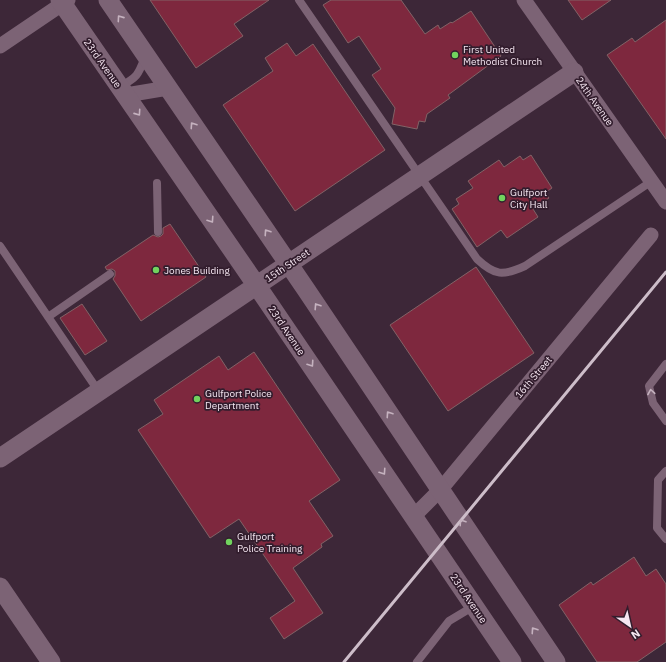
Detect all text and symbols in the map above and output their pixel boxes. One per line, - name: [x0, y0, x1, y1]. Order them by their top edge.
- one-way arrow: [118, 15, 125, 22]
- street label: 23rd Avenue: [81, 36, 125, 91]
- place label: First United Methodist Church: [463, 43, 542, 68]
- marker: First United Methodist Church: [450, 50, 460, 60]
- street label: 24th Avenue: [573, 74, 617, 129]
- one-way arrow: [133, 108, 140, 115]
- one-way arrow: [191, 122, 198, 129]
- place label: Gulfport City Hall: [510, 186, 548, 211]
- marker: Gulfport City Hall: [497, 193, 507, 203]
- one-way arrow: [206, 216, 214, 223]
- one-way arrow: [264, 229, 272, 236]
- street label: 15th Street: [263, 245, 312, 285]
- place label: Jones Building: [164, 264, 231, 277]
- marker: Jones Building: [151, 265, 161, 275]
- street label: 23rd Avenue: [265, 303, 308, 358]
- one-way arrow: [314, 303, 322, 310]
- street label: 16th Street: [512, 353, 555, 401]
- one-way arrow: [306, 360, 313, 367]
- place label: Gulfport Police Department: [205, 387, 272, 412]
- one-way arrow: [647, 389, 656, 395]
- marker: Gulfport Police Department: [192, 394, 202, 404]
- one-way arrow: [387, 411, 394, 418]
- one-way arrow: [379, 468, 386, 475]
- one-way arrow: [460, 519, 467, 526]
- place label: Gulfport Police Training: [237, 530, 303, 555]
- marker: Gulfport Police Training: [224, 537, 234, 547]
- street label: 23rd Avenue: [447, 571, 490, 626]
- north arrow: [610, 606, 650, 646]
- text: N: [628, 626, 643, 642]
- one-way arrow: [532, 627, 539, 634]

